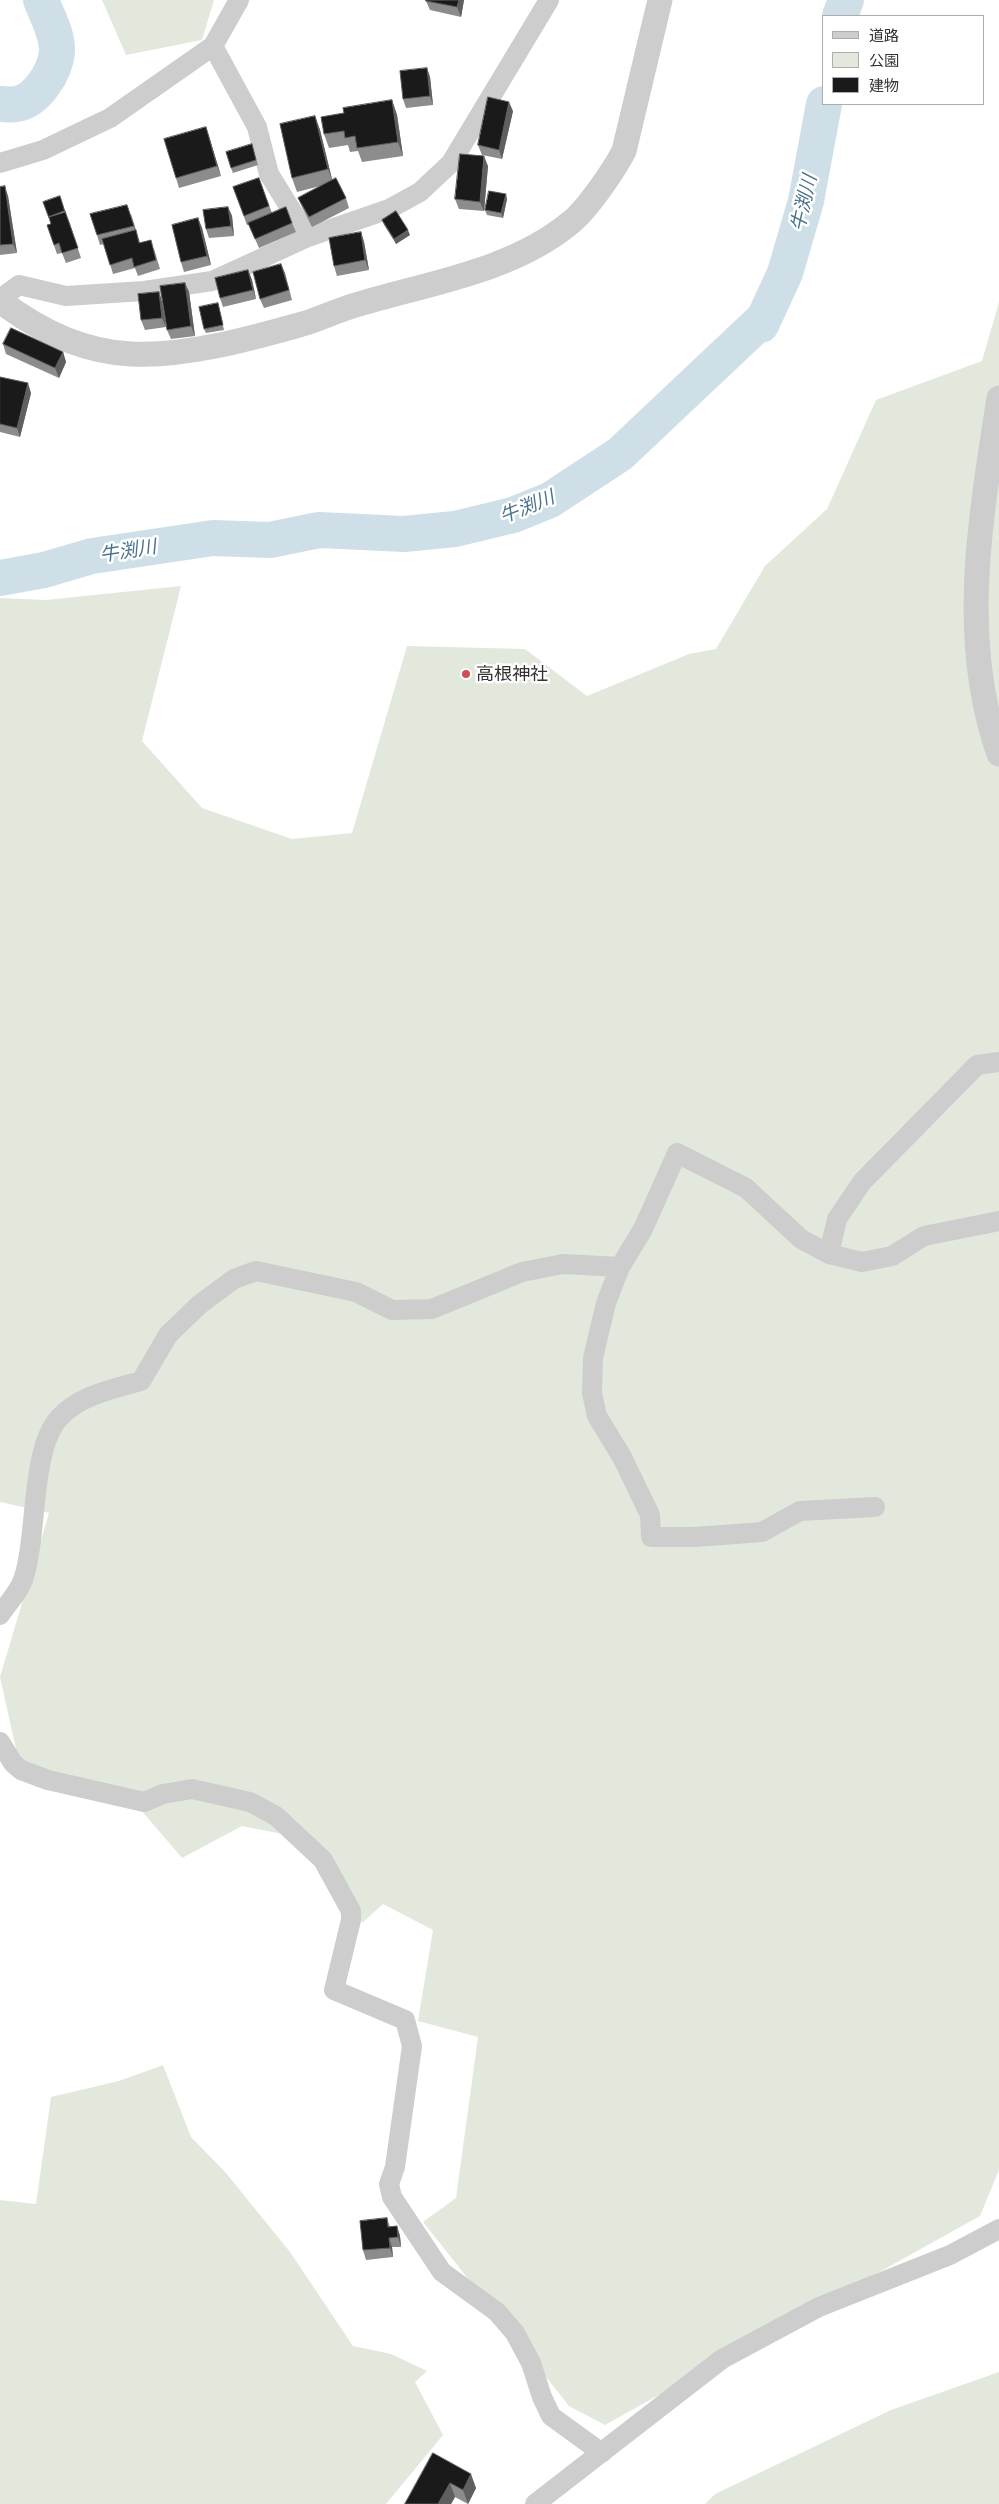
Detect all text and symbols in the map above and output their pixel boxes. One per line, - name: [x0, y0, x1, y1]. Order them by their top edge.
- legend: [822, 15, 984, 105]
- text: 道路: [869, 26, 899, 44]
- text: 公園: [869, 51, 899, 69]
- text: 建物: [869, 76, 899, 94]
- water label: 牛渕川: [786, 173, 822, 233]
- water label: 牛渕川: [496, 486, 558, 528]
- water label: 牛渕川: [98, 535, 158, 567]
- place label: 高根神社: [476, 663, 548, 685]
- marker: 高根神社: [460, 668, 472, 680]

